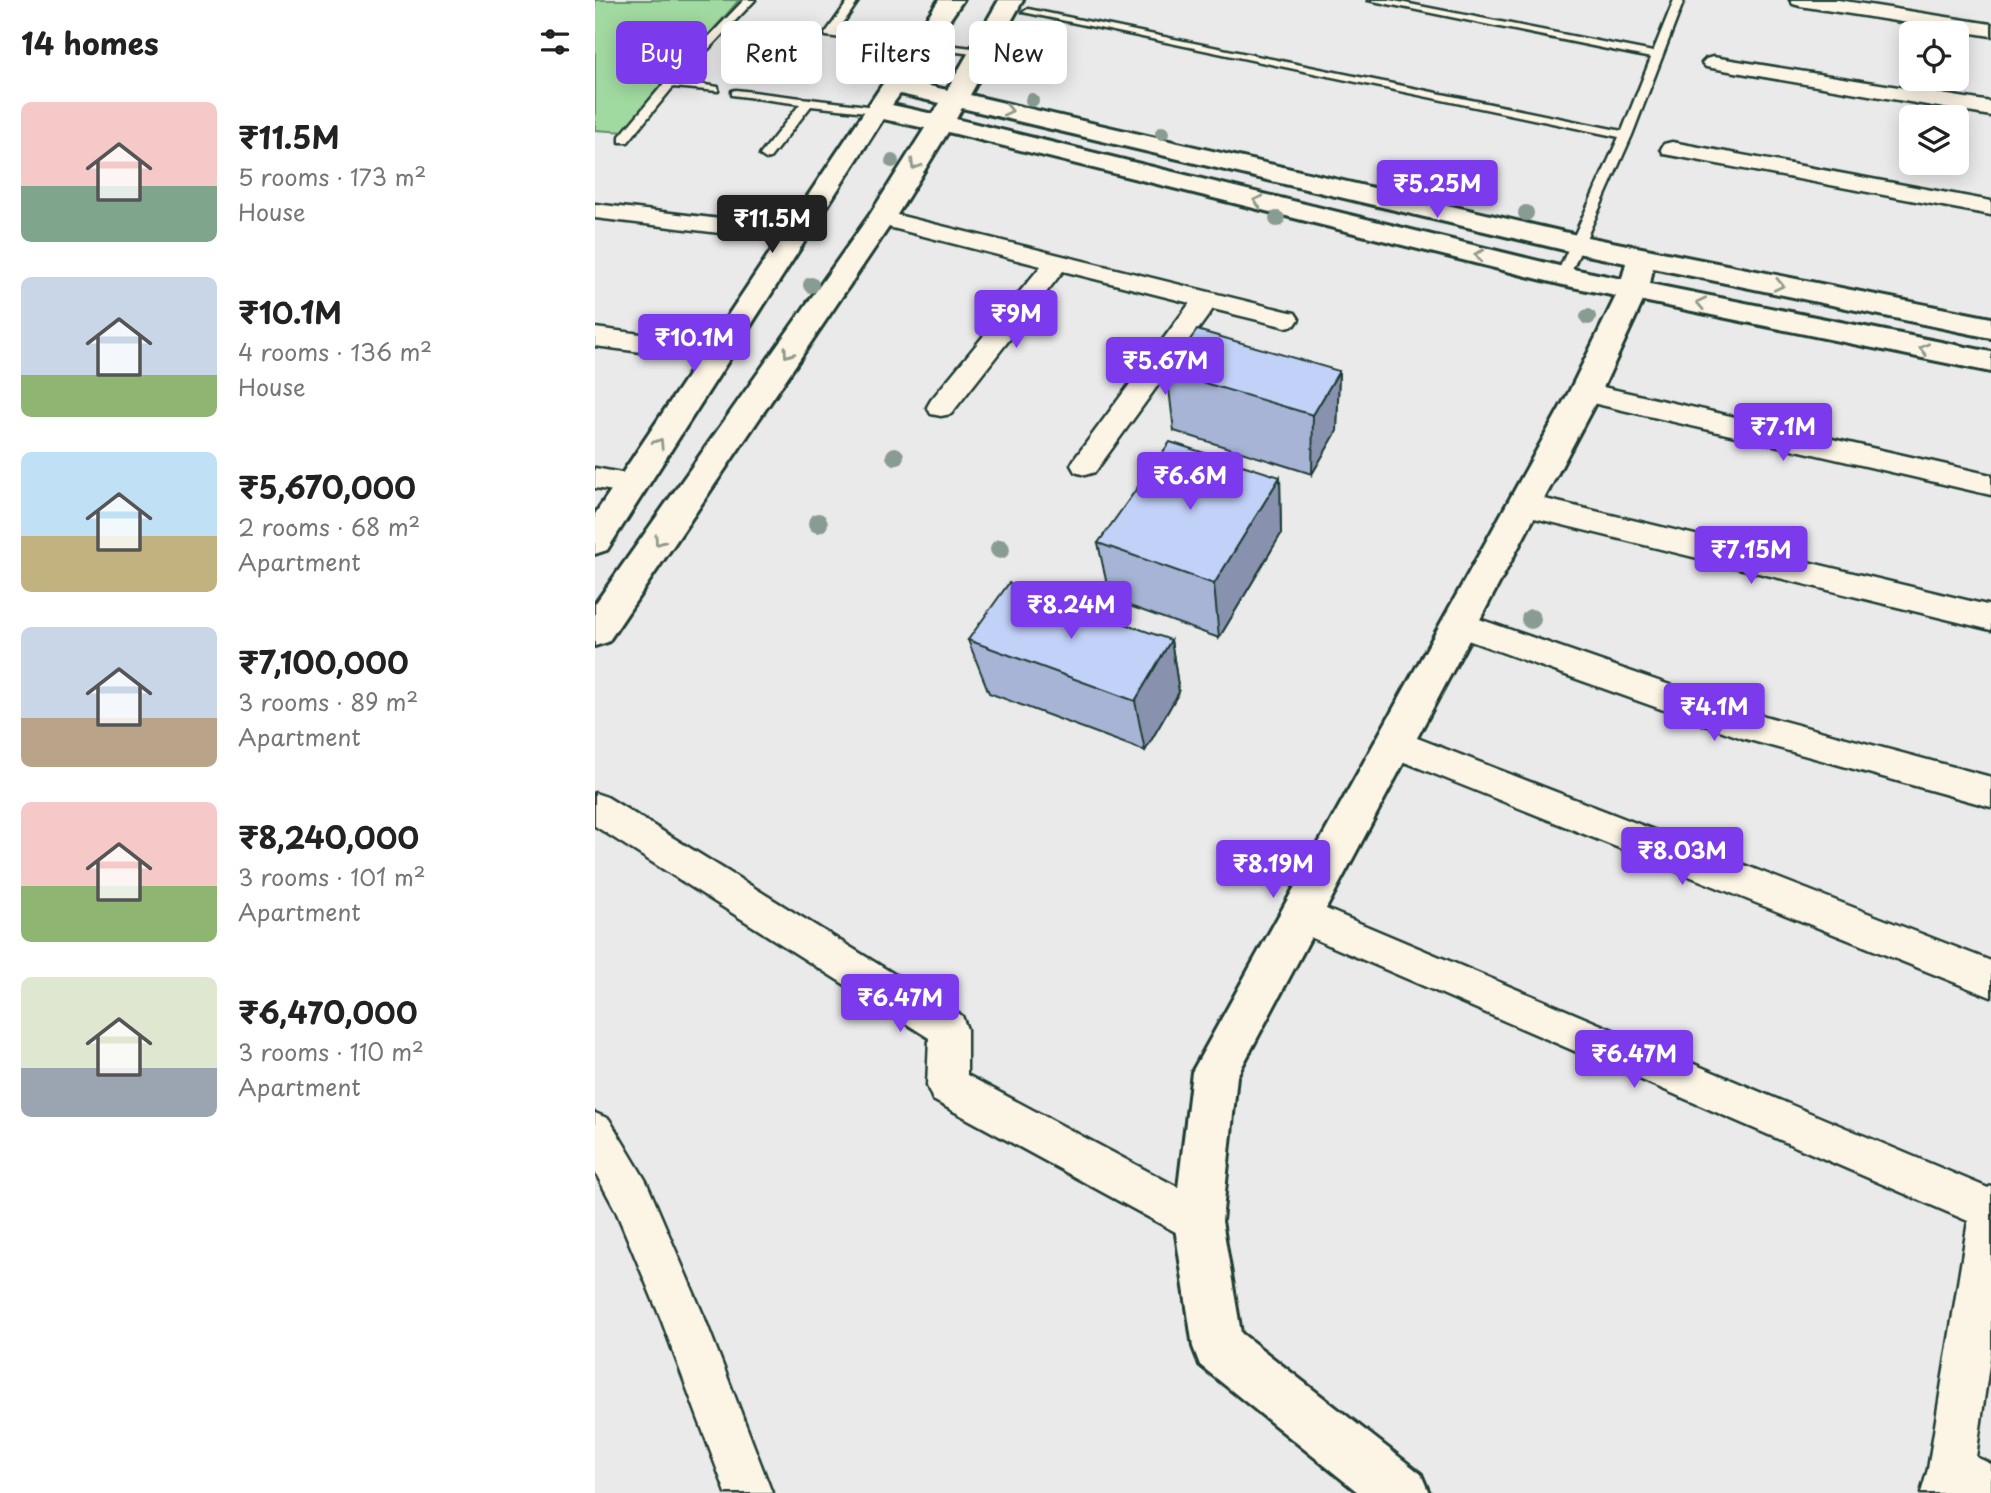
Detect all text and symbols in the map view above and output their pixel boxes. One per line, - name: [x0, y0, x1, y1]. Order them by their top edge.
- text: 14 homes: [21, 20, 159, 65]
- chip: Buy: [616, 21, 707, 84]
- chip: Rent: [721, 21, 822, 84]
- chip: Filters: [836, 21, 955, 84]
- chip: New: [969, 21, 1067, 84]
- map controls: [1899, 21, 1969, 175]
- button: locate: [1899, 21, 1969, 91]
- icon: filters: [536, 23, 574, 61]
- one-way arrow: [1002, 101, 1014, 116]
- button: layers: [1899, 105, 1969, 175]
- text: ₹11.5M: [238, 114, 340, 159]
- icon: home: [77, 130, 161, 214]
- one-way arrow: [911, 157, 924, 170]
- text: 5 rooms · 173 m²: [238, 159, 426, 194]
- pin: ₹5.25M: [1380, 160, 1494, 220]
- text: ₹5.25M: [1393, 165, 1481, 200]
- text: House: [238, 194, 305, 229]
- one-way arrow: [1252, 195, 1264, 209]
- pin: ₹11.5M: [715, 196, 829, 255]
- text: ₹11.5M: [733, 200, 811, 235]
- one-way arrow: [1473, 249, 1485, 263]
- one-way arrow: [1773, 277, 1785, 292]
- text: ₹10.1M: [238, 289, 342, 334]
- pin: ₹9M: [982, 290, 1050, 350]
- text: ₹9M: [990, 295, 1042, 330]
- one-way arrow: [1695, 296, 1707, 311]
- icon: home: [77, 305, 161, 389]
- pin: ₹10.1M: [637, 314, 751, 374]
- text: ₹10.1M: [654, 319, 734, 354]
- text: 4 rooms · 136 m²: [238, 334, 432, 369]
- pin: ₹5.67M: [1108, 338, 1222, 397]
- text: ₹5.67M: [1122, 342, 1208, 377]
- one-way arrow: [1918, 342, 1930, 357]
- one-way arrow: [784, 345, 796, 358]
- text: House: [238, 369, 305, 404]
- pin: ₹7.1M: [1734, 404, 1832, 463]
- text: ₹7.1M: [1750, 408, 1816, 443]
- one-way arrow: [651, 438, 664, 451]
- pin: ₹6.6M: [1141, 452, 1239, 512]
- text: ₹6.6M: [1153, 457, 1227, 492]
- text: ₹5,670,000: [238, 464, 416, 509]
- icon: home: [77, 480, 161, 564]
- text: 2 rooms · 68 m²: [238, 509, 420, 544]
- pin: ₹7.15M: [1694, 526, 1808, 586]
- text: ₹7.15M: [1711, 531, 1791, 566]
- one-way arrow: [654, 533, 667, 546]
- text: Apartment: [238, 544, 361, 579]
- pin: ₹8.24M: [1014, 582, 1128, 641]
- text: ₹8.24M: [1027, 586, 1115, 621]
- text: ₹7,100,000: [238, 639, 409, 684]
- icon: home: [77, 655, 161, 739]
- text: 3 rooms · 89 m²: [238, 684, 418, 719]
- pin: ₹4.1M: [1665, 684, 1763, 743]
- text: ₹4.1M: [1680, 688, 1748, 723]
- text: Apartment: [238, 719, 361, 754]
- text: ₹8,240,000: [238, 814, 419, 859]
- pin: ₹8.03M: [1625, 828, 1739, 887]
- icon: home: [77, 830, 161, 914]
- text: ₹8.03M: [1637, 832, 1727, 867]
- pin: ₹8.19M: [1216, 841, 1330, 900]
- text: ₹8.19M: [1232, 845, 1314, 880]
- text: 3 rooms · 101 m²: [238, 859, 426, 894]
- text: Apartment: [238, 894, 361, 929]
- pin: ₹6.47M: [843, 974, 957, 1034]
- text: ₹6.47M: [857, 979, 943, 1014]
- text: ₹6,470,000: [238, 989, 418, 1034]
- icon: home: [77, 1005, 161, 1089]
- pin: ₹6.47M: [1577, 1030, 1691, 1090]
- text: 3 rooms · 110 m²: [238, 1034, 424, 1069]
- text: ₹6.47M: [1591, 1035, 1677, 1070]
- text: Apartment: [238, 1069, 361, 1104]

